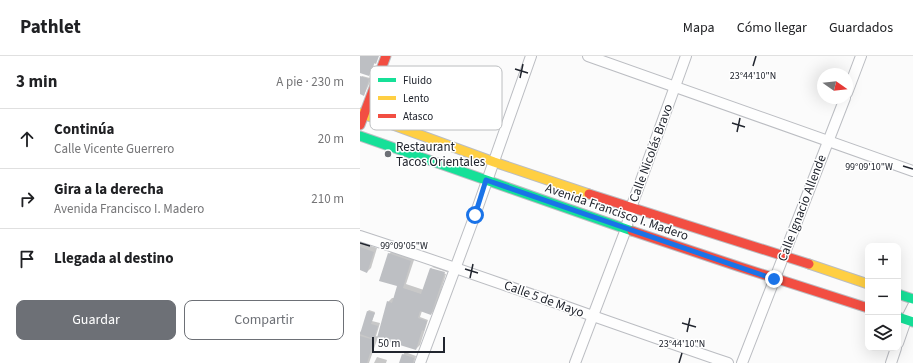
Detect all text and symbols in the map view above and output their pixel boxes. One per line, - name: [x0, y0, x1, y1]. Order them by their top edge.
- text: Pathlet: [20, 14, 81, 41]
- text: Mapa: [683, 18, 715, 38]
- text: Cómo llegar: [737, 18, 807, 38]
- text: Guardados: [829, 18, 893, 38]
- legend: [370, 66, 502, 130]
- north arrow: [817, 68, 853, 104]
- text: 23°44'10"N: [730, 69, 776, 83]
- text: 3 min: [16, 70, 57, 94]
- text: A pie · 230 m: [276, 73, 344, 91]
- text: Fluido: [403, 73, 432, 88]
- text: Lento: [403, 91, 429, 106]
- street label: Calle Nicolás Bravo: [625, 101, 677, 205]
- text: Atasco: [403, 109, 433, 124]
- text: Continúa: [54, 119, 115, 140]
- icon: ahead: [16, 128, 38, 150]
- text: 20 m: [318, 130, 344, 148]
- place label: Restaurant Tacos Orientales: [396, 138, 486, 171]
- text: Calle Vicente Guerrero: [54, 140, 174, 158]
- marker: Restaurant Tacos Orientales: [383, 149, 393, 159]
- street label: Calle Ignacio Allende: [773, 152, 831, 264]
- text: 99°09'10"W: [845, 160, 893, 174]
- text: Gira a la derecha: [54, 179, 164, 200]
- street label: Avenida Francisco I. Madero: [543, 179, 691, 245]
- icon: right: [16, 188, 38, 210]
- text: 210 m: [311, 190, 344, 208]
- text: Avenida Francisco I. Madero: [54, 200, 204, 218]
- route start: [466, 206, 484, 224]
- text: 99°09'05"W: [380, 239, 428, 253]
- map controls: [865, 243, 901, 351]
- button: +: [865, 243, 901, 279]
- icon: arrive: [16, 248, 38, 270]
- text: Llegada al destino: [54, 248, 174, 269]
- route end: [765, 270, 783, 288]
- street label: Calle 5 de Mayo: [501, 276, 587, 322]
- button: −: [865, 279, 901, 315]
- button: Guardar: [16, 300, 176, 340]
- button: Compartir: [184, 300, 344, 340]
- button: layers: [865, 315, 901, 351]
- scale bar: [372, 335, 445, 354]
- text: 50 m: [378, 336, 400, 351]
- text: 23°44'10"N: [659, 337, 705, 351]

